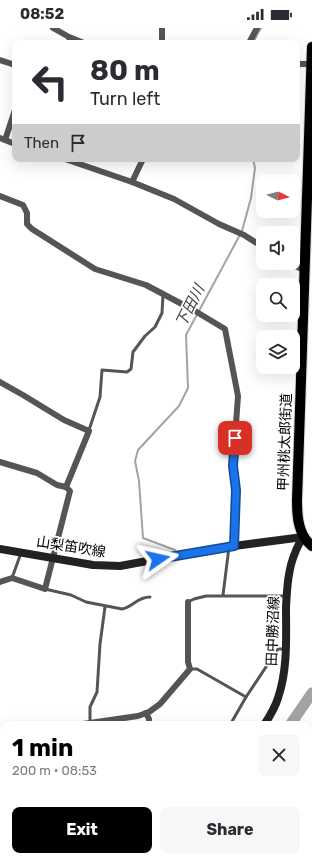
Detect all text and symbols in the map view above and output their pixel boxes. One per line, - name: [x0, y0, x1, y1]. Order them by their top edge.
- text: 08:52: [20, 5, 64, 23]
- text: 80 m: [90, 54, 160, 87]
- icon: left: [24, 56, 76, 108]
- text: Turn left: [90, 88, 160, 110]
- icon: arrive: [67, 132, 89, 154]
- text: Then: [24, 134, 59, 152]
- north arrow: [256, 174, 300, 218]
- map controls: [256, 174, 300, 374]
- button: sound: [256, 226, 300, 270]
- button: search: [256, 278, 300, 322]
- water label: 下田川: [172, 280, 209, 330]
- button: layers: [256, 330, 300, 374]
- street label: 甲州桃太郎街道: [275, 393, 295, 491]
- pin: [218, 421, 252, 455]
- icon: arrive: [224, 427, 246, 449]
- street label: 山梨笛吹線: [35, 533, 107, 561]
- position arrow: [137, 538, 179, 580]
- street label: 田中勝沼線: [263, 596, 283, 666]
- text: 1 min: [12, 734, 73, 762]
- button: close: [258, 734, 300, 776]
- text: 200 m · 08:53: [12, 763, 97, 778]
- button: Exit: [12, 807, 152, 853]
- button: Share: [160, 807, 300, 853]

